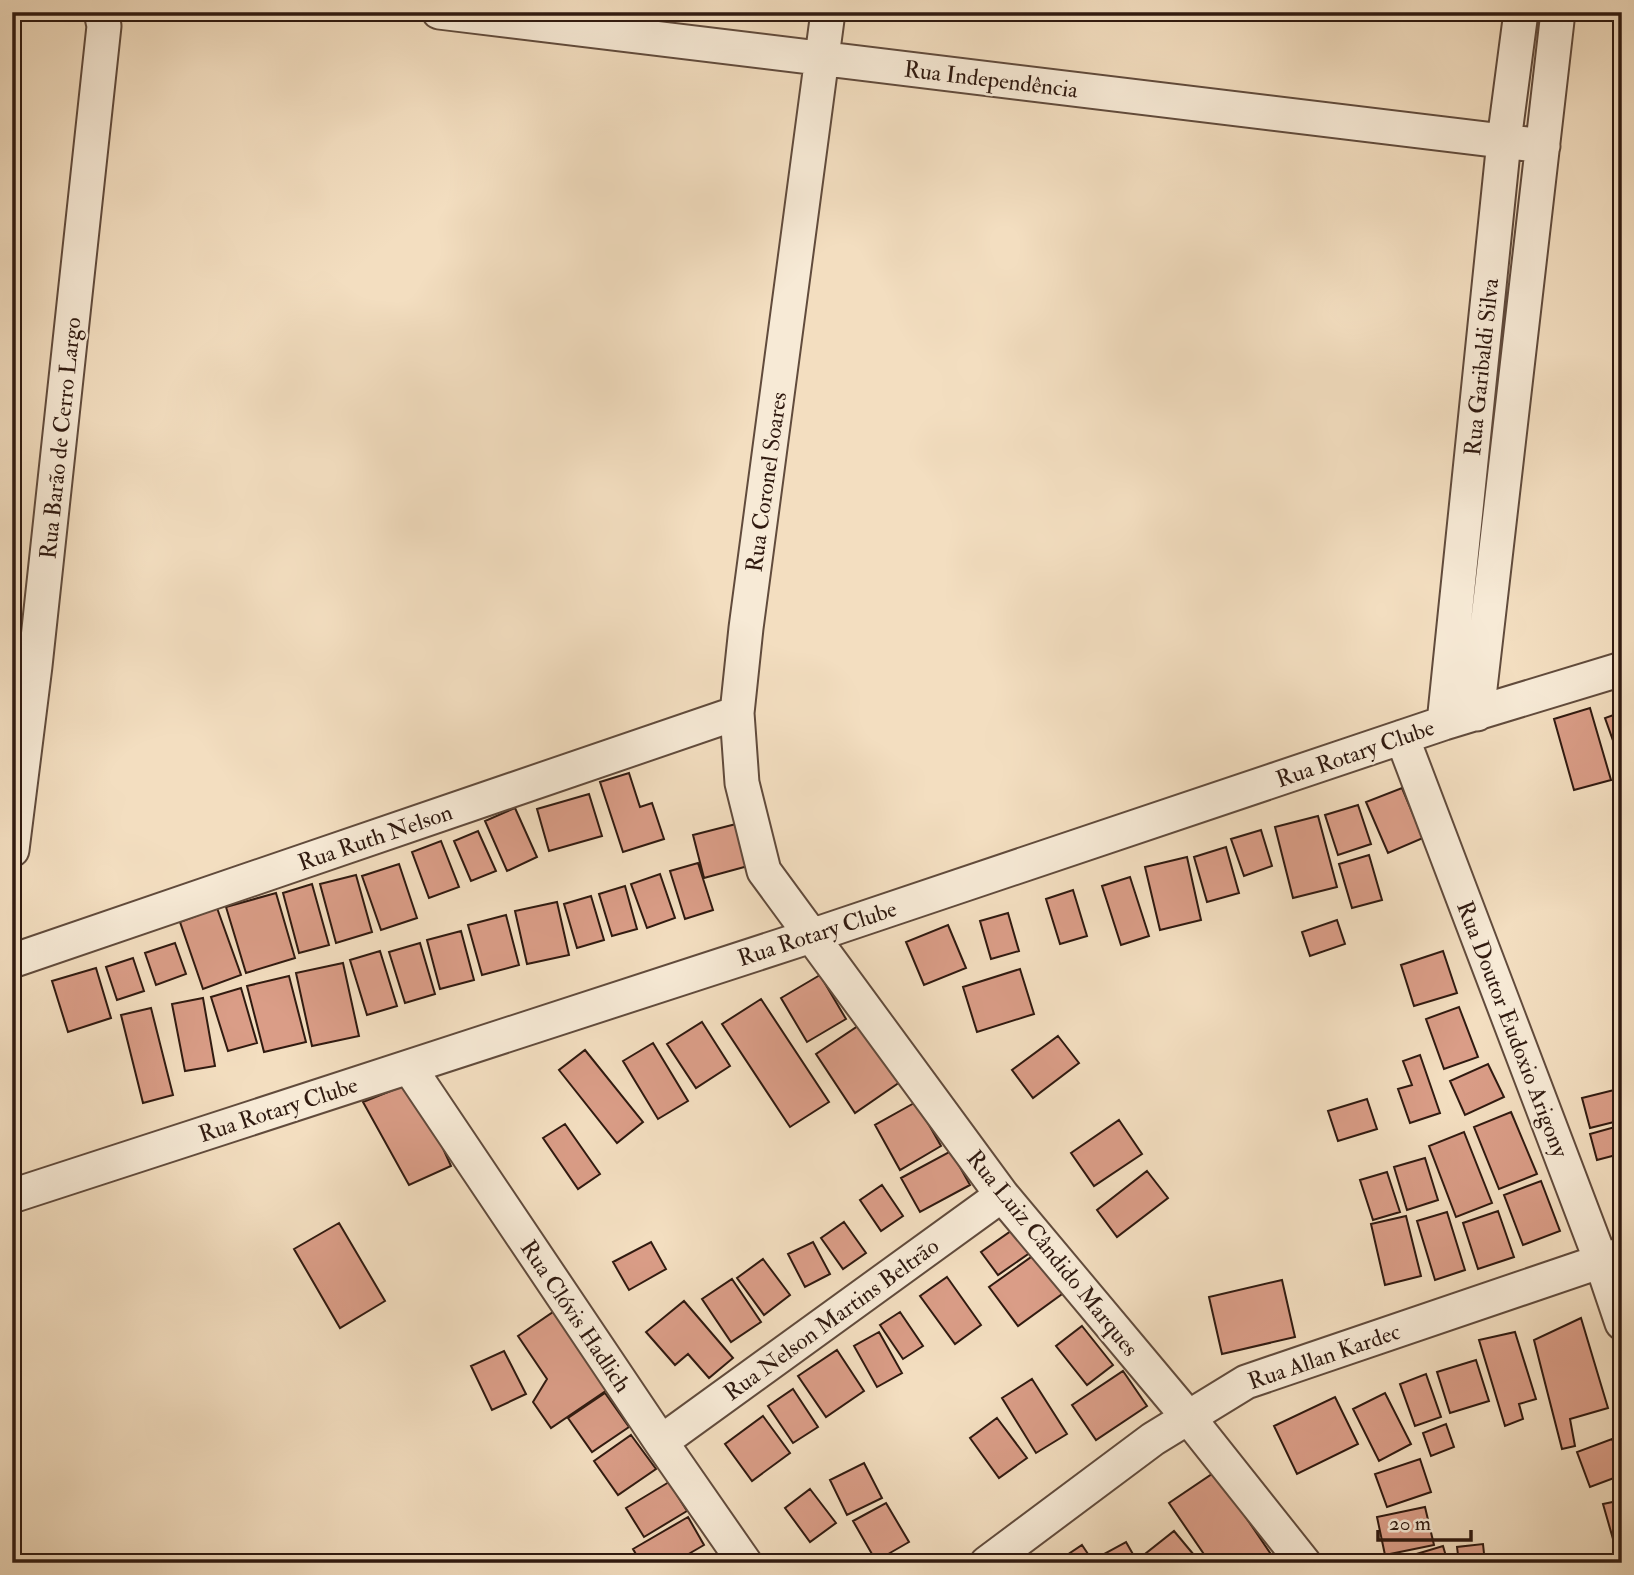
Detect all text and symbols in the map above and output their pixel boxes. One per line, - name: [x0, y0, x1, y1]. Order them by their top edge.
- street label: Rua Independência: [902, 54, 1080, 106]
- street label: Rua Garibaldi Silva: [1458, 276, 1505, 457]
- street label: Rua Barão de Cerro Largo: [33, 316, 88, 560]
- street label: Rua Coronel Soares: [740, 390, 793, 574]
- street label: Rua Rotary Clube: [1272, 713, 1439, 794]
- street label: Rua Ruth Nelson: [294, 797, 456, 877]
- street label: Rua Rotary Clube: [734, 894, 901, 973]
- street label: Rua Doutor Eudoxio Arigony: [1450, 897, 1575, 1162]
- street label: Rua Rotary Clube: [195, 1070, 362, 1149]
- street label: Rua Luiz Cândido Marques: [960, 1144, 1145, 1362]
- street label: Rua Nelson Martins Beltrão: [718, 1232, 945, 1407]
- street label: Rua Clóvis Hadlich: [514, 1235, 637, 1398]
- street label: Rua Allan Kardec: [1244, 1317, 1404, 1396]
- scale bar: [1378, 1498, 1471, 1542]
- text: 20 m: [1389, 1510, 1431, 1537]

